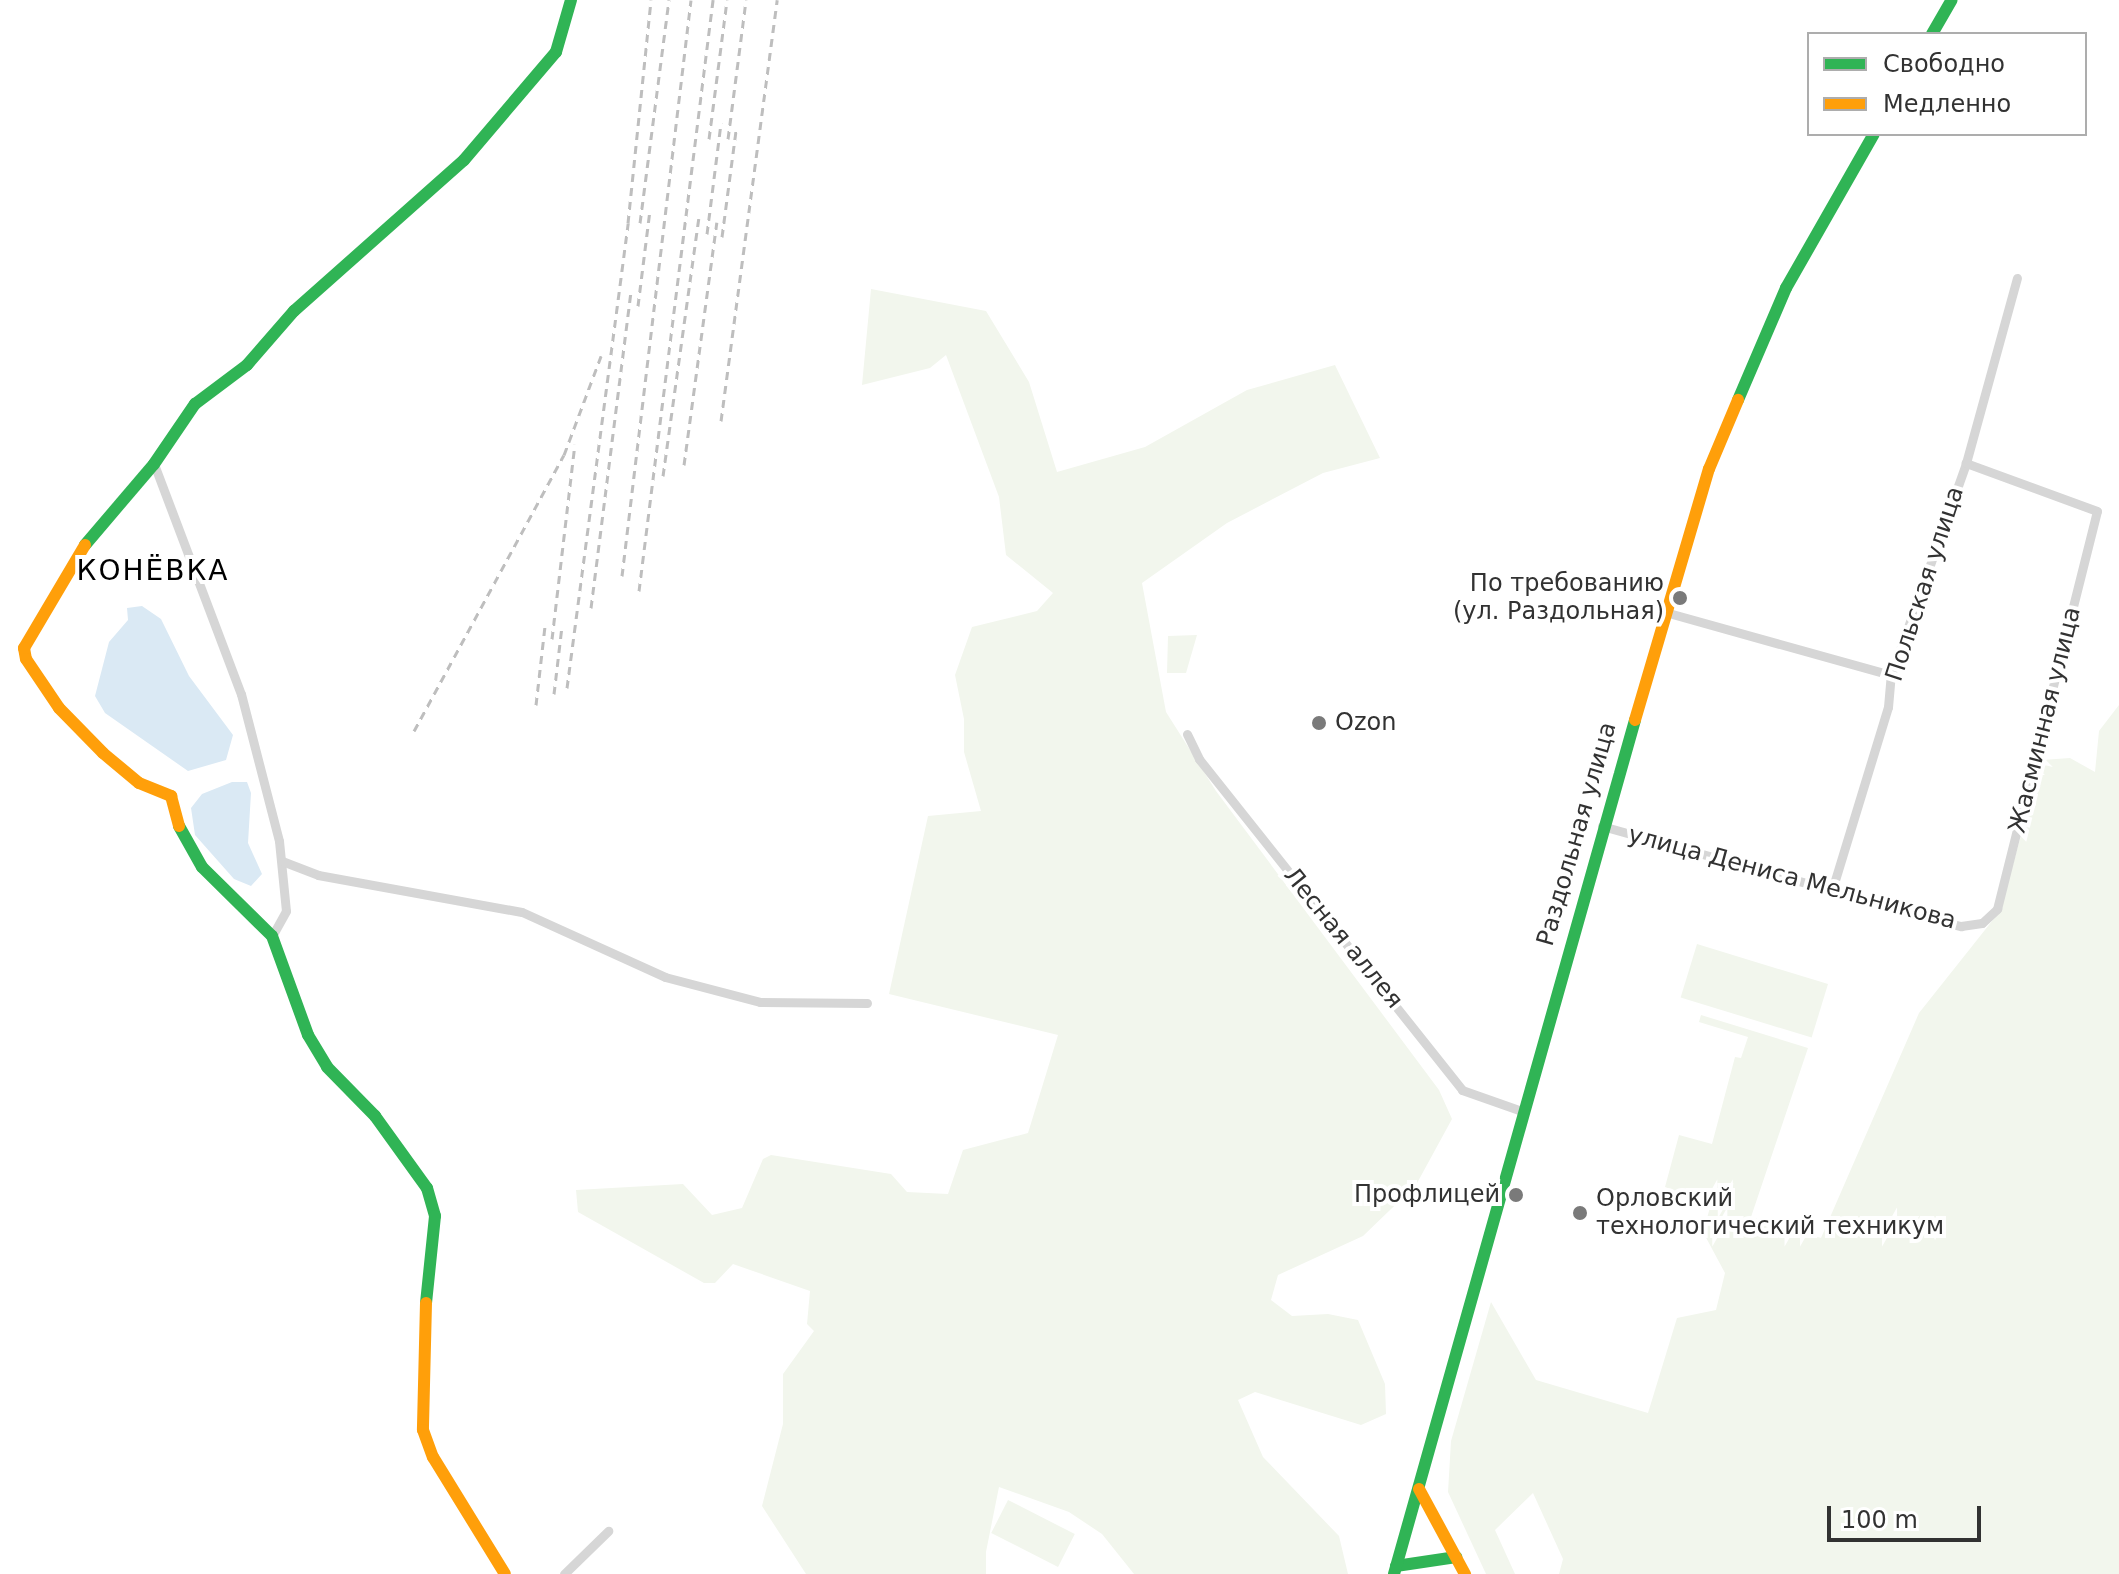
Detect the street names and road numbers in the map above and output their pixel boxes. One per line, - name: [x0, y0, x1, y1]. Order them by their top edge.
- street label: Польская улица: [1880, 483, 1970, 685]
- street label: Жасминная улица: [2003, 604, 2087, 836]
- street label: Раздольная улица: [1531, 719, 1623, 949]
- street label: улица Дениса Мельникова: [1625, 820, 1959, 936]
- street label: Лесная аллея: [1277, 862, 1409, 1014]

